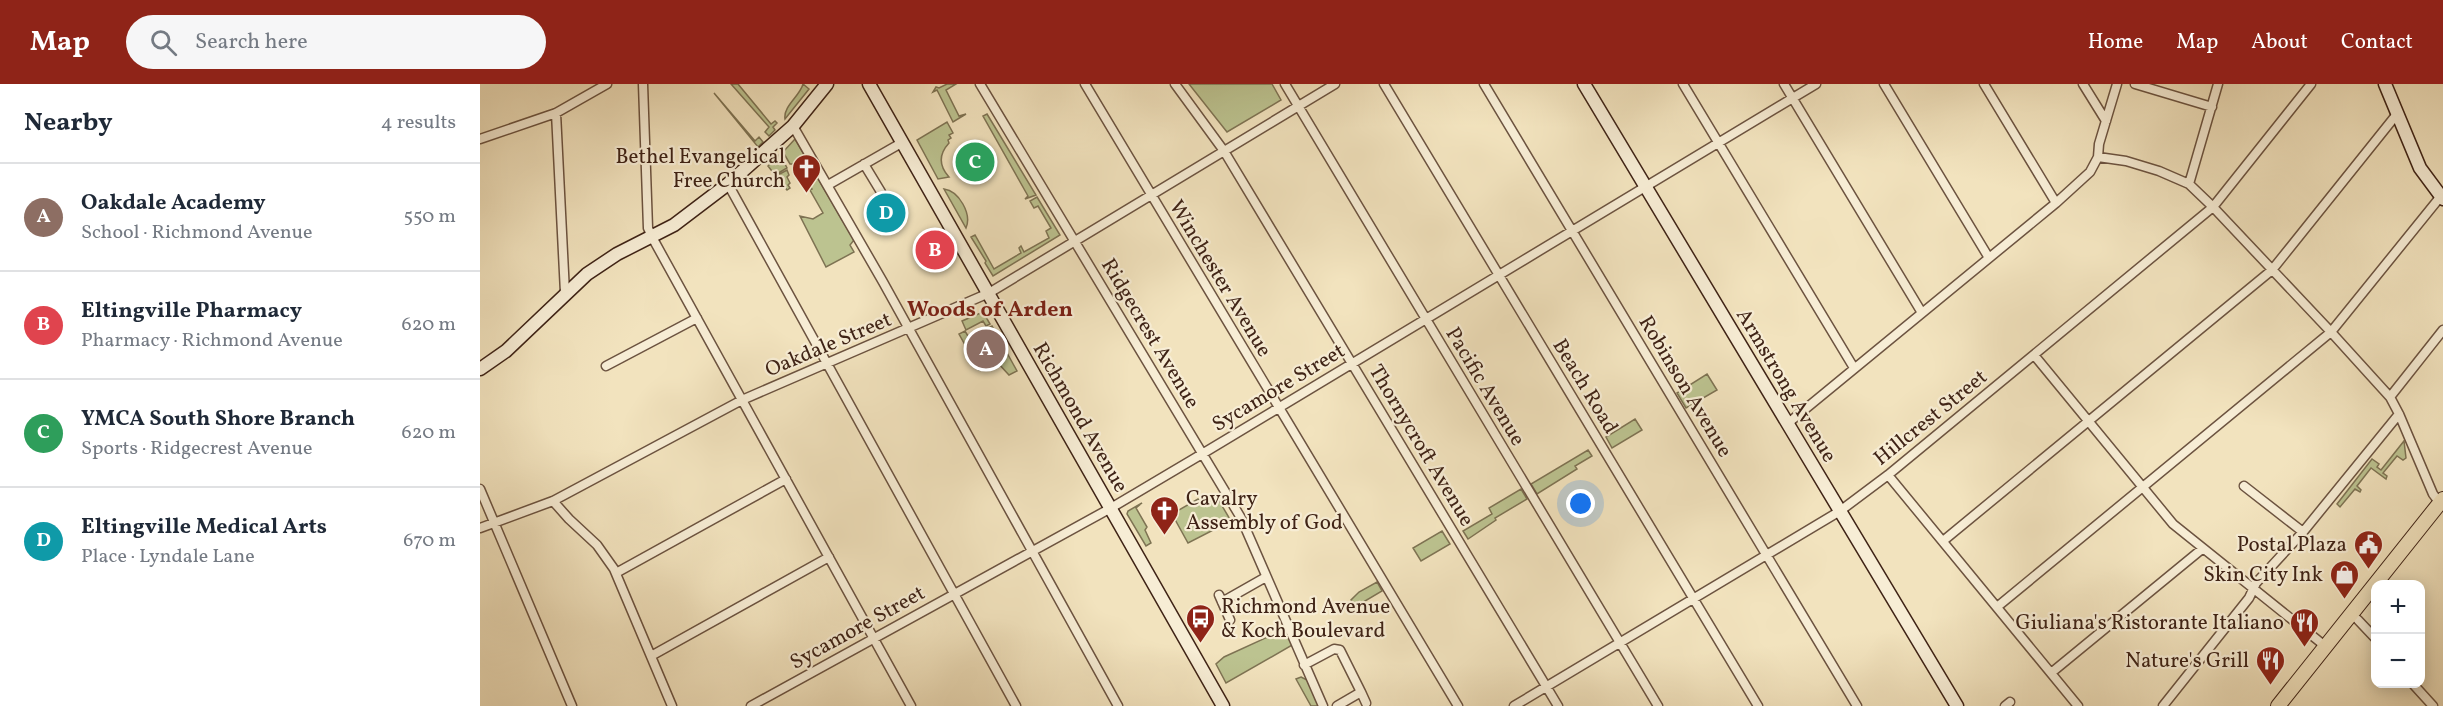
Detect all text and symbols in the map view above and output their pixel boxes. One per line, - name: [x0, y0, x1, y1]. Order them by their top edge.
- search box: [126, 15, 546, 69]
- text: Map: [30, 23, 90, 62]
- icon: search: [147, 26, 180, 59]
- text: Search here: [195, 27, 308, 58]
- text: Home: [2088, 28, 2143, 57]
- text: Map: [2176, 28, 2218, 57]
- text: About: [2251, 28, 2308, 57]
- text: Contact: [2341, 28, 2413, 57]
- text: Nearby: [24, 105, 113, 141]
- text: 4 results: [381, 109, 456, 137]
- pin: C: [956, 140, 994, 184]
- place label: Bethel Evangelical Free Church: [616, 143, 785, 196]
- church icon: Bethel Evangelical Free Church: [790, 152, 822, 194]
- text: Oakdale Academy: [81, 188, 266, 219]
- pin: D: [866, 190, 906, 236]
- street label: Winchester Avenue: [1161, 195, 1278, 363]
- text: A: [36, 203, 51, 231]
- text: 550 m: [403, 203, 456, 231]
- text: School · Richmond Avenue: [81, 219, 312, 247]
- pin: B: [916, 228, 954, 272]
- street label: Ridgecrest Avenue: [1093, 253, 1206, 414]
- district label: Woods of Arden: [907, 295, 1073, 326]
- text: Eltingville Pharmacy: [81, 296, 302, 327]
- street label: Armstrong Avenue: [1728, 303, 1843, 468]
- street label: Oakdale Street: [761, 306, 896, 385]
- street label: Robinson Avenue: [1631, 310, 1739, 463]
- text: B: [37, 311, 50, 339]
- text: 620 m: [402, 311, 456, 339]
- street label: Pacific Avenue: [1438, 322, 1532, 452]
- pin: A: [966, 326, 1006, 372]
- text: Pharmacy · Richmond Avenue: [81, 327, 343, 355]
- street label: Beach Road: [1545, 334, 1625, 440]
- street label: Richmond Avenue: [1025, 337, 1135, 498]
- street label: Sycamore Street: [1207, 337, 1351, 439]
- street label: Thornycroft Avenue: [1361, 359, 1481, 532]
- street label: Hillcrest Street: [1868, 363, 1994, 473]
- text: YMCA South Shore Branch: [81, 404, 355, 435]
- text: C: [37, 419, 50, 447]
- text: 620 m: [402, 419, 456, 447]
- text: Sports · Ridgecrest Avenue: [81, 435, 313, 463]
- place label: Cavalry Assembly of God: [1186, 485, 1343, 538]
- your location: [1566, 489, 1595, 518]
- church icon: Cavalry Assembly of God: [1149, 494, 1181, 536]
- text: Eltingville Medical Arts: [81, 512, 327, 543]
- text: D: [36, 527, 51, 555]
- text: 670 m: [403, 527, 456, 555]
- public building icon: Postal Plaza: [2352, 528, 2384, 570]
- place label: Postal Plaza: [2237, 531, 2347, 560]
- text: Place · Lyndale Lane: [81, 543, 255, 571]
- shop icon: Skin City Ink: [2328, 558, 2360, 600]
- place label: Skin City Ink: [2203, 561, 2324, 590]
- street label: Sycamore Street: [785, 579, 931, 677]
- map controls: [2371, 580, 2425, 688]
- button: +: [2371, 580, 2425, 634]
- place label: Richmond Avenue & Koch Boulevard: [1221, 593, 1390, 646]
- bus stop icon: Richmond Avenue & Koch Boulevard: [1184, 602, 1216, 644]
- restaurant icon: Giuliana's Ristorante Italiano: [2289, 606, 2321, 648]
- place label: Giuliana's Ristorante Italiano: [2015, 609, 2284, 638]
- button: −: [2371, 634, 2425, 688]
- restaurant icon: Nature's Grill: [2254, 644, 2286, 686]
- place label: Nature's Grill: [2125, 647, 2249, 676]

